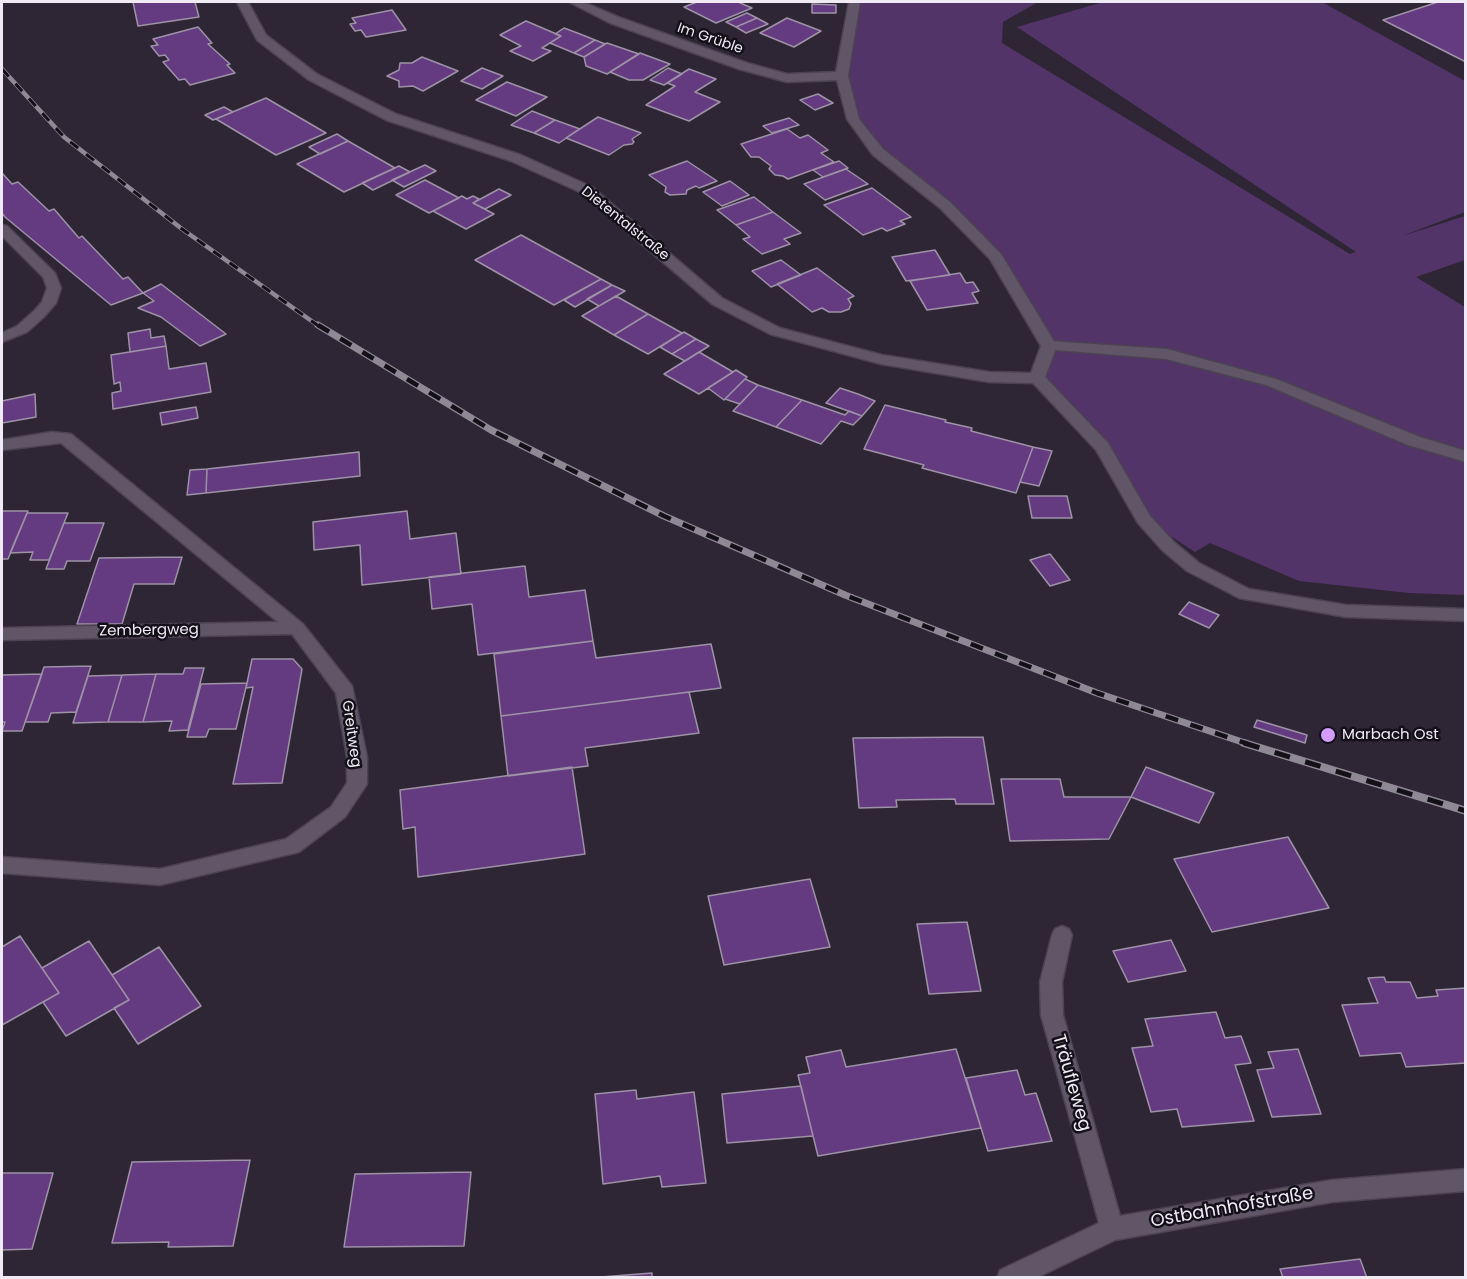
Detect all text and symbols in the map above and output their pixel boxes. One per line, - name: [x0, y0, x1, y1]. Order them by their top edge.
- street label: Im Grüble: [675, 20, 745, 58]
- street label: Dietentalstraße: [578, 183, 672, 265]
- street label: Zembergweg: [99, 621, 199, 641]
- street label: Greitweg: [337, 699, 365, 769]
- marker: Marbach Ost: [1319, 726, 1337, 744]
- place label: Marbach Ost: [1342, 726, 1439, 744]
- street label: Träufleweg: [1047, 1032, 1095, 1134]
- street label: Ostbahnhofstraße: [1149, 1183, 1315, 1233]

